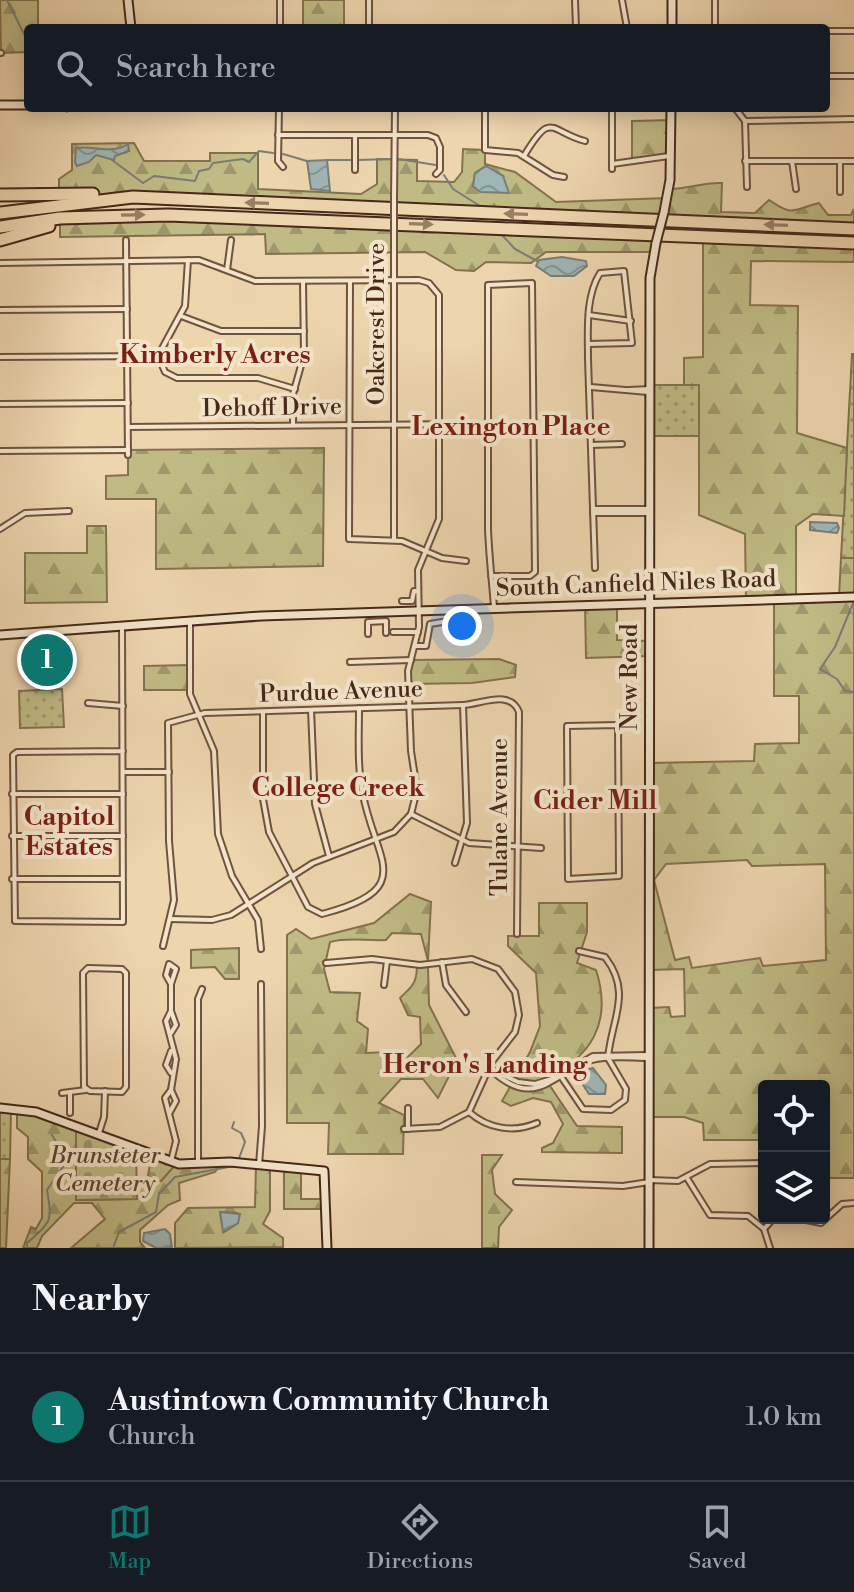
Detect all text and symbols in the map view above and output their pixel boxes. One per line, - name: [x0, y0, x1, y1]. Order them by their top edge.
- search box: [24, 24, 830, 112]
- icon: search: [52, 46, 96, 90]
- text: Search here: [116, 49, 276, 87]
- one-way arrow: [244, 196, 269, 209]
- one-way arrow: [121, 208, 146, 221]
- one-way arrow: [503, 208, 528, 221]
- one-way arrow: [409, 218, 434, 231]
- one-way arrow: [763, 219, 788, 232]
- street label: Oakcrest Drive: [362, 243, 392, 405]
- district label: Kimberly Acres: [119, 339, 311, 371]
- street label: Dehoff Drive: [202, 392, 342, 424]
- district label: Lexington Place: [412, 411, 610, 443]
- street label: South Canfield Niles Road: [495, 564, 777, 604]
- your location: [442, 606, 482, 646]
- street label: New Road: [615, 623, 645, 730]
- pin: 1: [21, 630, 73, 690]
- street label: Purdue Avenue: [259, 674, 423, 710]
- street label: Tulane Avenue: [485, 738, 515, 896]
- district label: College Creek: [251, 772, 425, 804]
- district label: Cider Mill: [533, 785, 657, 817]
- district label: Capitol Estates: [24, 801, 115, 863]
- district label: Heron's Landing: [383, 1049, 589, 1081]
- map controls: [758, 1080, 830, 1224]
- button: locate: [758, 1080, 830, 1152]
- park label: Brunsteter Cemetery: [49, 1141, 161, 1199]
- button: layers: [758, 1152, 830, 1224]
- text: Nearby: [32, 1279, 150, 1321]
- text: Austintown Community Church: [108, 1382, 549, 1420]
- text: 1: [52, 1401, 64, 1433]
- text: 1.0 km: [746, 1401, 822, 1433]
- text: Church: [108, 1420, 196, 1452]
- tab: Map: [108, 1500, 152, 1575]
- tab: Directions: [367, 1500, 473, 1575]
- tab: Saved: [689, 1500, 746, 1575]

